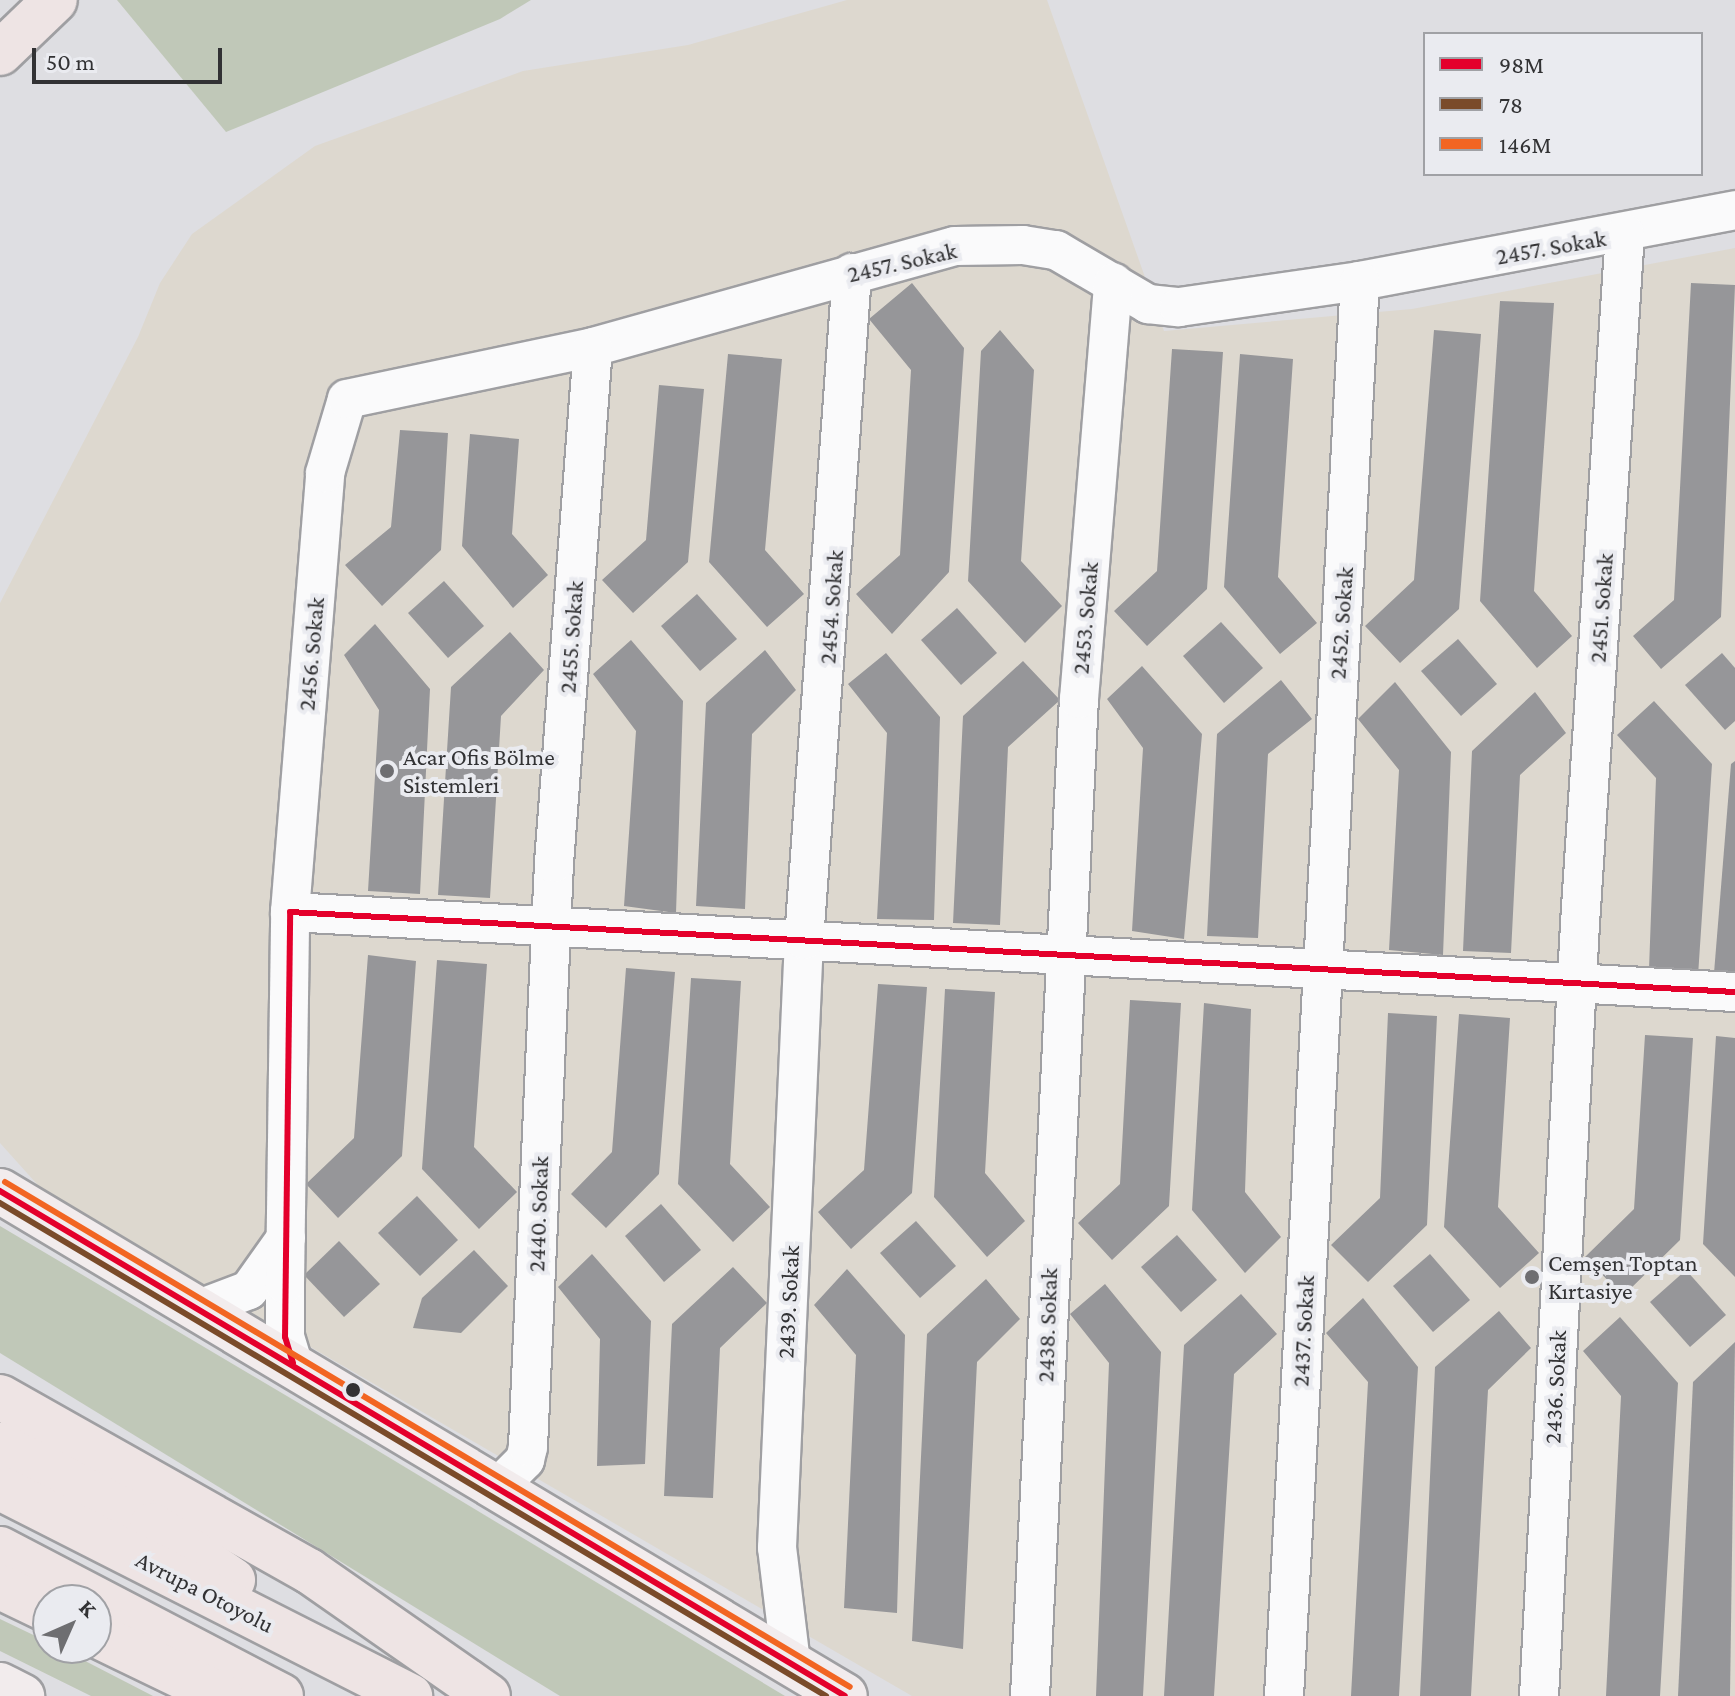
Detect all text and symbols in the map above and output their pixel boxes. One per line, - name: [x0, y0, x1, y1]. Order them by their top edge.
- scale bar: [36, 32, 226, 82]
- legend: [1423, 32, 1703, 176]
- text: 50 m: [46, 48, 95, 75]
- text: 98M: [1499, 51, 1544, 78]
- text: 78: [1499, 91, 1523, 118]
- text: 146M: [1499, 131, 1551, 158]
- street label: 2457. Sokak: [1494, 223, 1608, 271]
- street label: 2457. Sokak: [845, 235, 959, 289]
- street label: 2454. Sokak: [813, 549, 849, 665]
- street label: 2451. Sokak: [1583, 552, 1619, 664]
- street label: 2453. Sokak: [1066, 561, 1104, 675]
- street label: 2452. Sokak: [1323, 566, 1359, 680]
- street label: 2455. Sokak: [553, 580, 589, 694]
- street label: 2456. Sokak: [292, 596, 330, 712]
- place label: Acar Ofis Bölme Sistemleri: [403, 743, 555, 799]
- marker: Acar Ofis Bölme Sistemleri: [378, 762, 396, 780]
- street label: 2440. Sokak: [522, 1156, 554, 1272]
- street label: 2439. Sokak: [771, 1245, 805, 1359]
- place label: Cemşen Toptan Kırtasiye: [1548, 1249, 1698, 1305]
- street label: 2438. Sokak: [1031, 1267, 1063, 1383]
- marker: Cemşen Toptan Kırtasiye: [1523, 1268, 1541, 1286]
- street label: 2437. Sokak: [1286, 1274, 1320, 1388]
- street label: 2436. Sokak: [1538, 1329, 1572, 1445]
- unlabelled marker: [345, 1382, 361, 1398]
- street label: Avrupa Otoyolu: [131, 1545, 279, 1639]
- north arrow: [32, 1584, 112, 1664]
- text: K: [74, 1594, 102, 1622]

